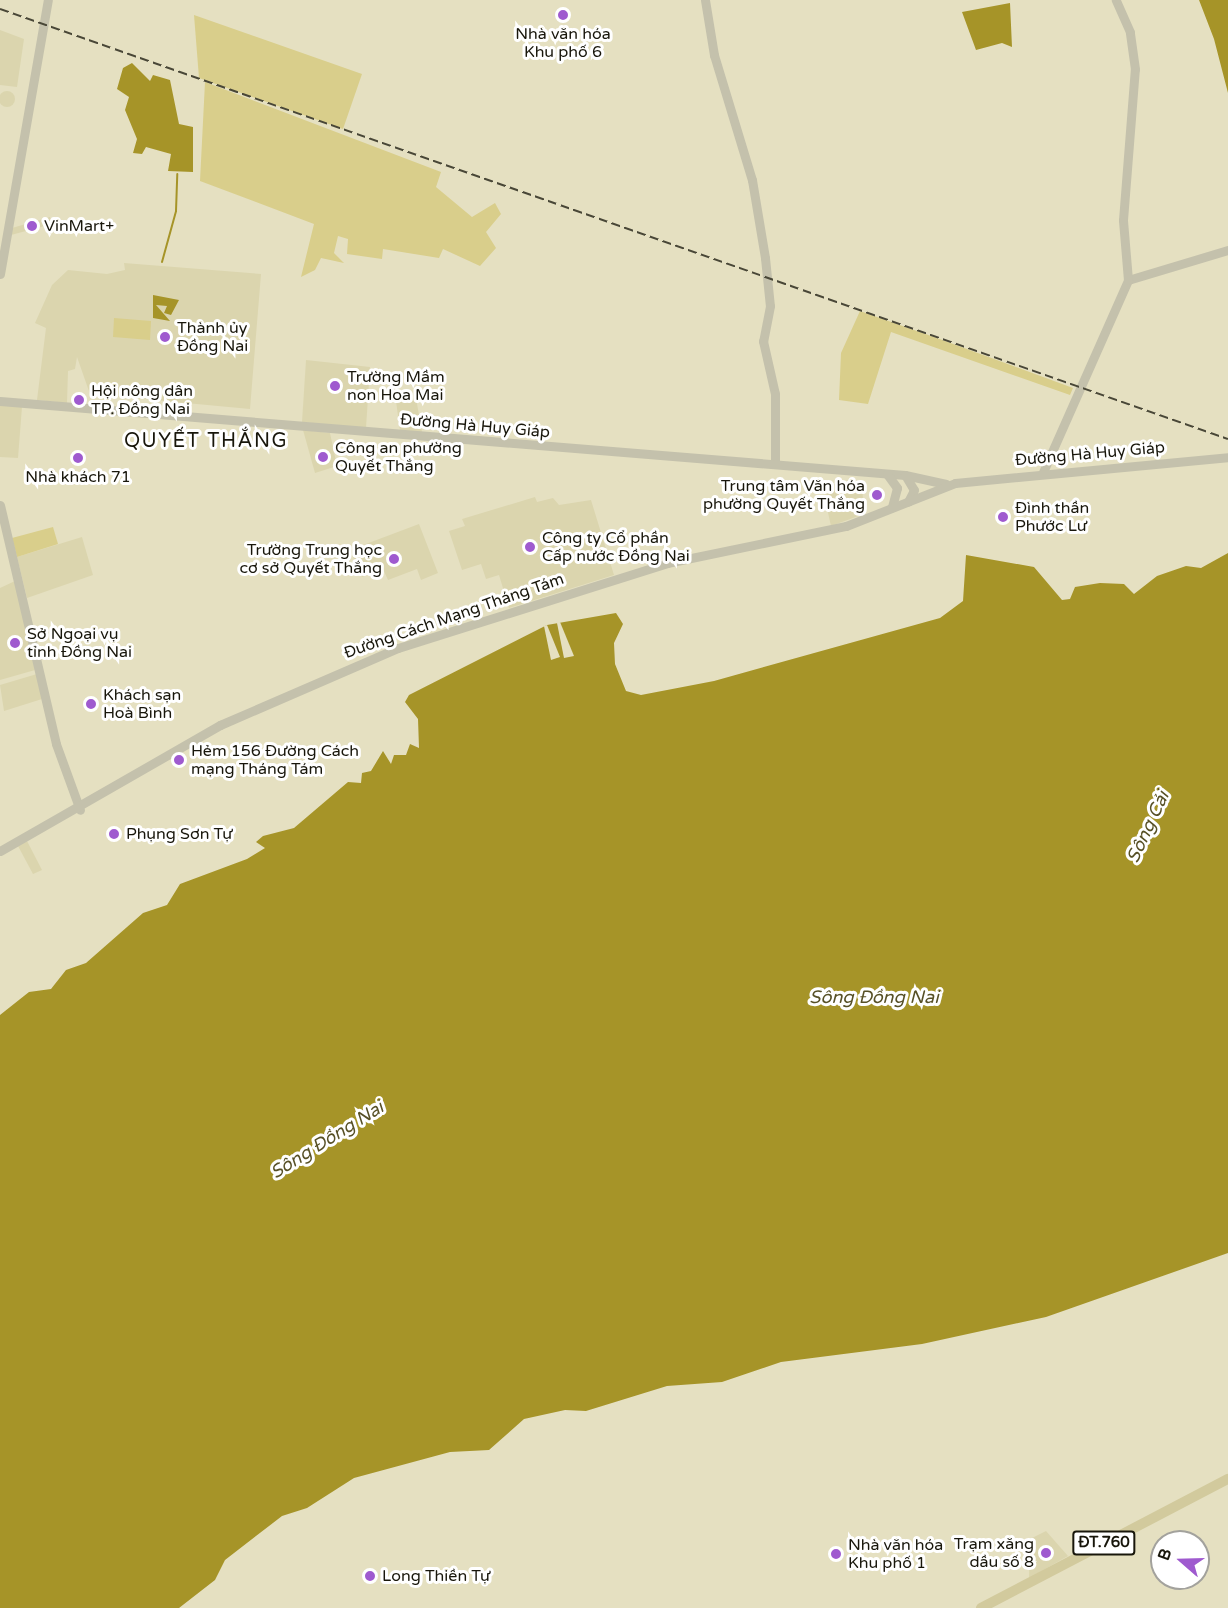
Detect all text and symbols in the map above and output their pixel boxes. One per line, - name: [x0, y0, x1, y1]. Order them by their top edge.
- marker: Nhà văn hóa Khu phố 6: [556, 8, 570, 22]
- place label: Nhà văn hóa Khu phố 6: [515, 24, 611, 62]
- place label: VinMart+: [44, 216, 114, 236]
- marker: VinMart+: [25, 219, 39, 233]
- place label: Thành ủy Đồng Nai: [177, 318, 248, 356]
- marker: Thành ủy Đồng Nai: [158, 330, 172, 344]
- place label: Trường Mầm non Hoa Mai: [347, 367, 445, 405]
- marker: Trường Mầm non Hoa Mai: [328, 379, 342, 393]
- place label: Hội nông dân TP. Đồng Nai: [91, 381, 193, 419]
- marker: Hội nông dân TP. Đồng Nai: [72, 393, 86, 407]
- street label: Đường Hà Huy Giáp: [399, 410, 551, 442]
- district label: QUYẾT THẮNG: [124, 429, 288, 453]
- place label: Công an phường Quyết Thắng: [335, 438, 462, 476]
- street label: Đường Hà Huy Giáp: [1014, 438, 1166, 470]
- marker: Công an phường Quyết Thắng: [316, 450, 330, 464]
- marker: Nhà khách 71: [71, 451, 85, 465]
- place label: Nhà khách 71: [25, 467, 131, 487]
- place label: Trung tâm Văn hóa phường Quyết Thắng: [703, 476, 865, 514]
- marker: Trung tâm Văn hóa phường Quyết Thắng: [870, 488, 884, 502]
- place label: Đình thần Phước Lư: [1015, 498, 1089, 536]
- marker: Đình thần Phước Lư: [996, 510, 1010, 524]
- place label: Công ty Cổ phần Cấp nước Đồng Nai: [542, 528, 690, 566]
- place label: Trường Trung học cơ sở Quyết Thắng: [239, 540, 382, 578]
- marker: Công ty Cổ phần Cấp nước Đồng Nai: [523, 540, 537, 554]
- marker: Trường Trung học cơ sở Quyết Thắng: [387, 552, 401, 566]
- street label: Đường Cách Mạng Tháng Tám: [342, 569, 566, 663]
- place label: Sở Ngoại vụ tỉnh Đồng Nai: [27, 624, 132, 662]
- marker: Sở Ngoại vụ tỉnh Đồng Nai: [8, 636, 22, 650]
- place label: Khách sạn Hoà Bình: [103, 685, 181, 723]
- marker: Khách sạn Hoà Bình: [84, 697, 98, 711]
- place label: Hẻm 156 Đường Cách mạng Tháng Tám: [191, 741, 359, 779]
- marker: Hẻm 156 Đường Cách mạng Tháng Tám: [172, 753, 186, 767]
- water label: Sông Cái: [1122, 788, 1174, 866]
- place label: Phụng Sơn Tự: [126, 824, 232, 844]
- marker: Phụng Sơn Tự: [107, 827, 121, 841]
- water label: Sông Đồng Nai: [809, 986, 939, 1008]
- water label: Sông Đồng Nai: [266, 1097, 388, 1183]
- north arrow: [1150, 1530, 1210, 1590]
- road number: ĐT.760: [1071, 1531, 1137, 1555]
- place label: Trạm xăng dầu số 8: [954, 1534, 1034, 1572]
- place label: Nhà văn hóa Khu phố 1: [848, 1535, 943, 1573]
- marker: Trạm xăng dầu số 8: [1039, 1546, 1053, 1560]
- text: B: [1154, 1546, 1176, 1563]
- marker: Nhà văn hóa Khu phố 1: [829, 1547, 843, 1561]
- place label: Long Thiền Tự: [382, 1566, 490, 1586]
- marker: Long Thiền Tự: [363, 1569, 377, 1583]

